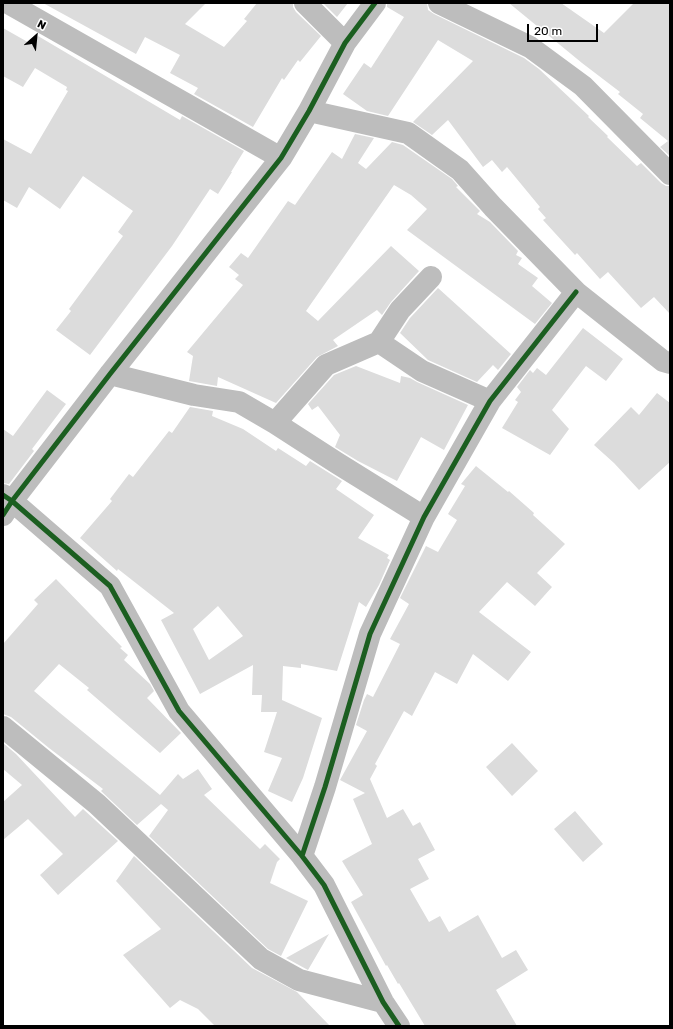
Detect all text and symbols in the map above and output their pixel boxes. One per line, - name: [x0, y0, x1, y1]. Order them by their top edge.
- north arrow: [16, 16, 56, 56]
- scale bar: [529, 16, 600, 42]
- text: N: [35, 17, 48, 32]
- text: 20 m: [534, 24, 562, 38]

